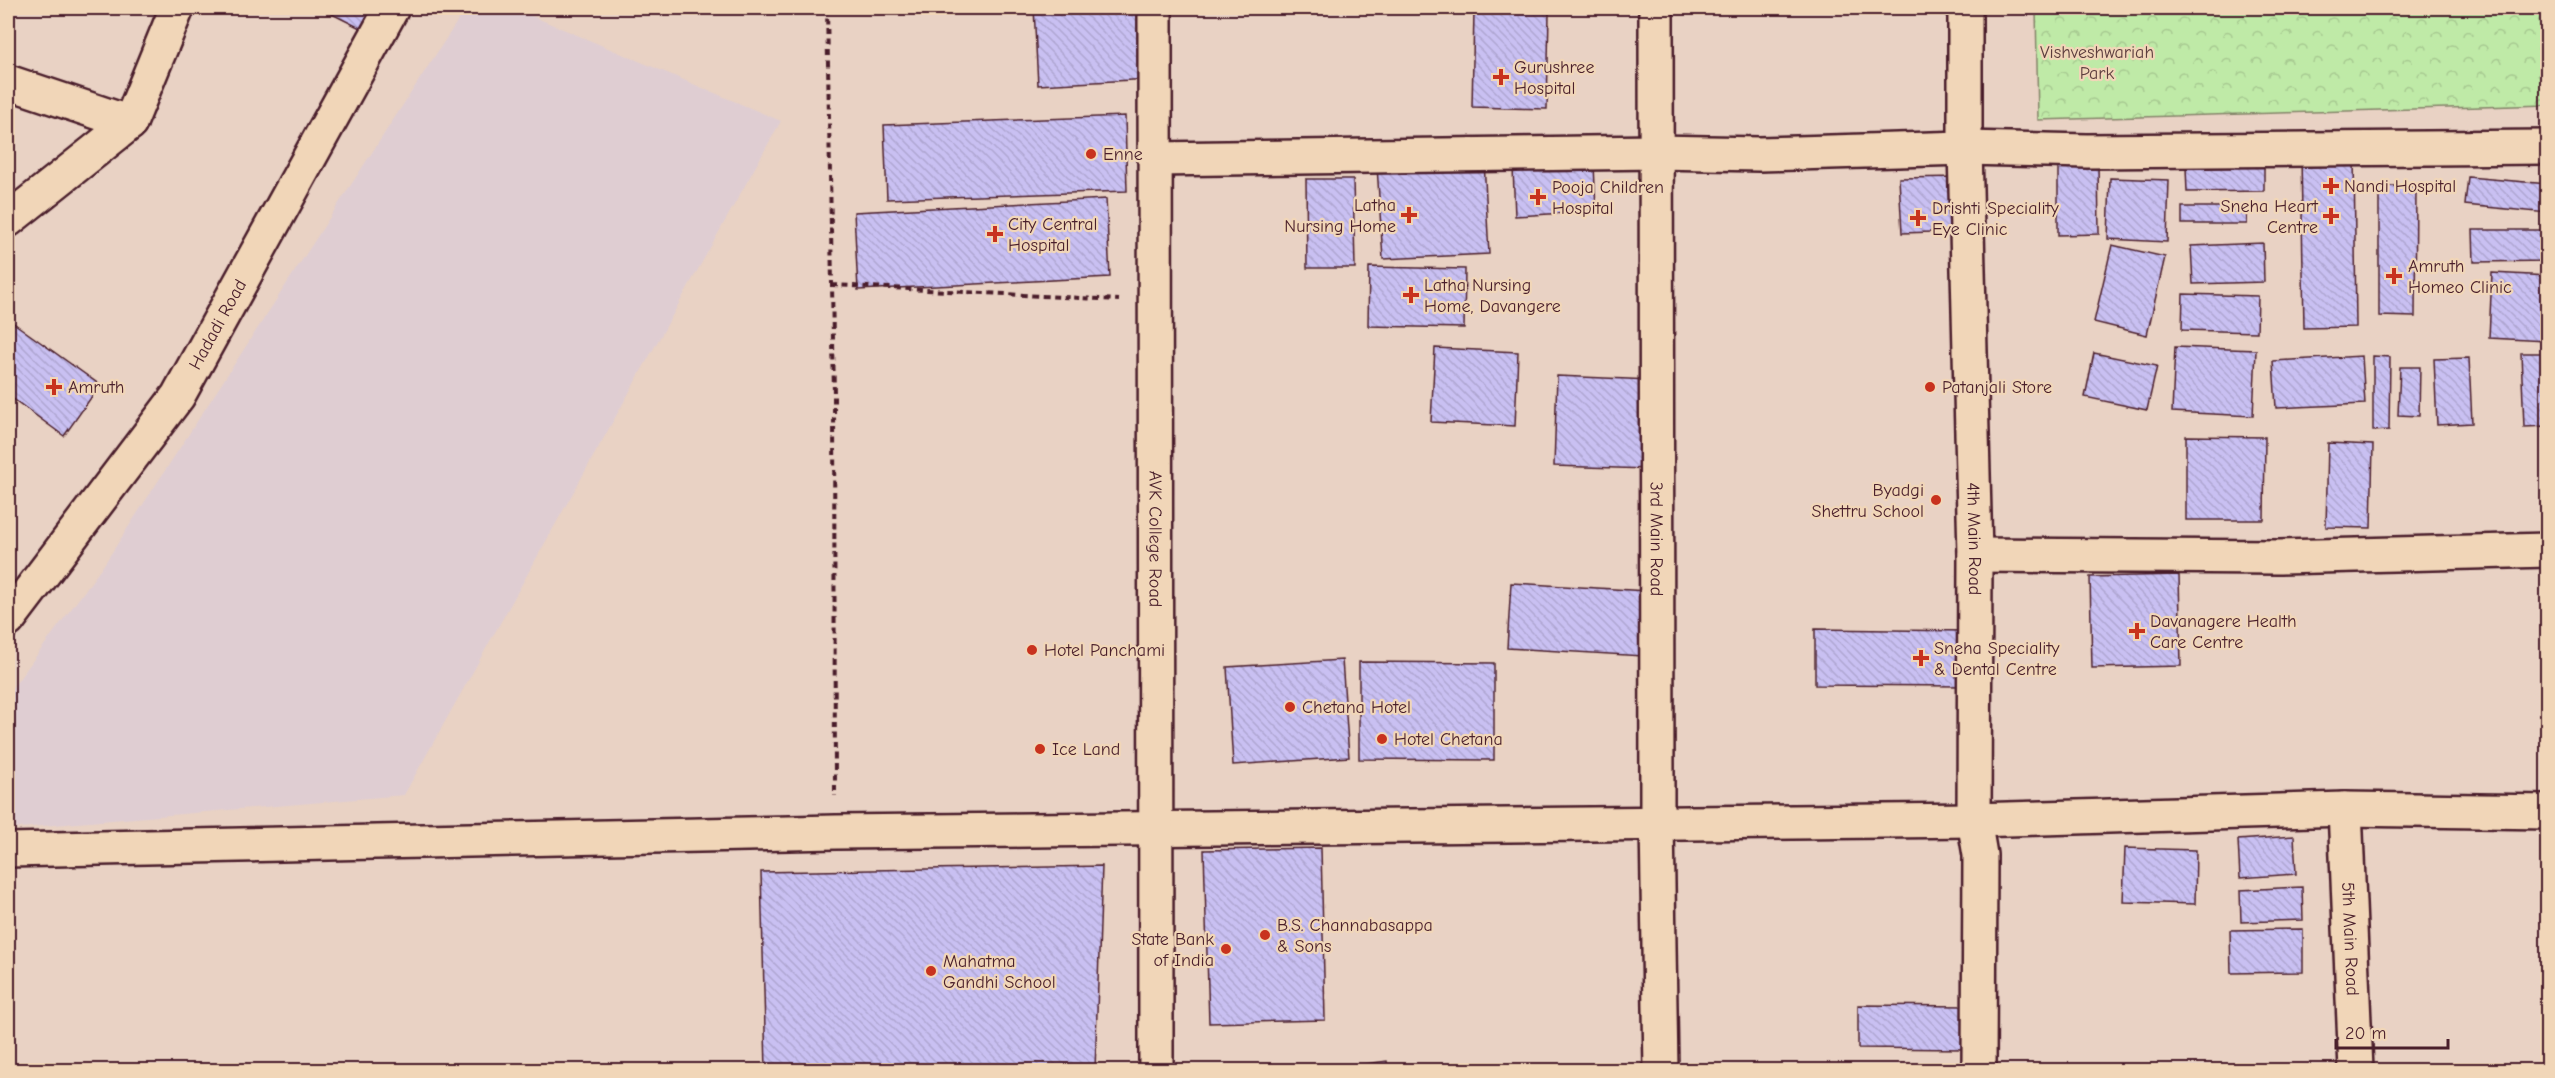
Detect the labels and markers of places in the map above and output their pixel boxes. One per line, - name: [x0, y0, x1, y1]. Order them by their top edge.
- place label: Gurushree Hospital: [1514, 57, 1594, 99]
- marker: Gurushree Hospital: [1492, 68, 1510, 86]
- place label: Enne: [1103, 144, 1143, 165]
- marker: Enne: [1084, 147, 1098, 161]
- place label: Nandi Hospital: [2344, 176, 2456, 197]
- place label: Pooja Children Hospital: [1552, 177, 1664, 219]
- marker: Nandi Hospital: [2322, 177, 2340, 195]
- marker: Pooja Children Hospital: [1529, 188, 1547, 206]
- place label: Latha Nursing Home: [1284, 195, 1396, 237]
- place label: Sneha Heart Centre: [2221, 196, 2319, 238]
- place label: Drishti Speciality Eye Clinic: [1932, 198, 2060, 240]
- marker: Latha Nursing Home: [1400, 206, 1418, 224]
- marker: Sneha Heart Centre: [2322, 207, 2340, 225]
- marker: Drishti Speciality Eye Clinic: [1909, 209, 1927, 227]
- place label: City Central Hospital: [1008, 214, 1098, 256]
- marker: City Central Hospital: [986, 225, 1004, 243]
- place label: Amruth Homeo Clinic: [2408, 256, 2512, 298]
- marker: Amruth Homeo Clinic: [2385, 267, 2403, 285]
- place label: Latha Nursing Home, Davangere: [1424, 275, 1561, 317]
- marker: Latha Nursing Home, Davangere: [1402, 286, 1420, 304]
- place label: Amruth: [68, 377, 124, 398]
- place label: Patanjali Store: [1942, 377, 2052, 398]
- marker: Amruth: [45, 378, 63, 396]
- marker: Patanjali Store: [1923, 380, 1937, 394]
- place label: Byadgi Shettru School: [1812, 480, 1924, 522]
- marker: Byadgi Shettru School: [1929, 493, 1943, 507]
- place label: Davanagere Health Care Centre: [2150, 611, 2297, 653]
- marker: Davanagere Health Care Centre: [2128, 622, 2146, 640]
- place label: Sneha Speciality & Dental Centre: [1934, 638, 2061, 680]
- place label: Hotel Panchami: [1044, 640, 1165, 661]
- marker: Hotel Panchami: [1025, 643, 1039, 657]
- marker: Sneha Speciality & Dental Centre: [1912, 649, 1930, 667]
- place label: Chetana Hotel: [1302, 697, 1411, 718]
- marker: Chetana Hotel: [1283, 700, 1297, 714]
- place label: Hotel Chetana: [1394, 729, 1503, 750]
- marker: Hotel Chetana: [1375, 732, 1389, 746]
- place label: Ice Land: [1052, 739, 1120, 760]
- marker: Ice Land: [1033, 742, 1047, 756]
- place label: B.S. Channabasappa & Sons: [1277, 915, 1433, 957]
- marker: B.S. Channabasappa & Sons: [1258, 928, 1272, 942]
- place label: State Bank of India: [1131, 929, 1214, 971]
- marker: State Bank of India: [1219, 942, 1233, 956]
- place label: Mahatma Gandhi School: [943, 951, 1056, 993]
- marker: Mahatma Gandhi School: [924, 964, 938, 978]

